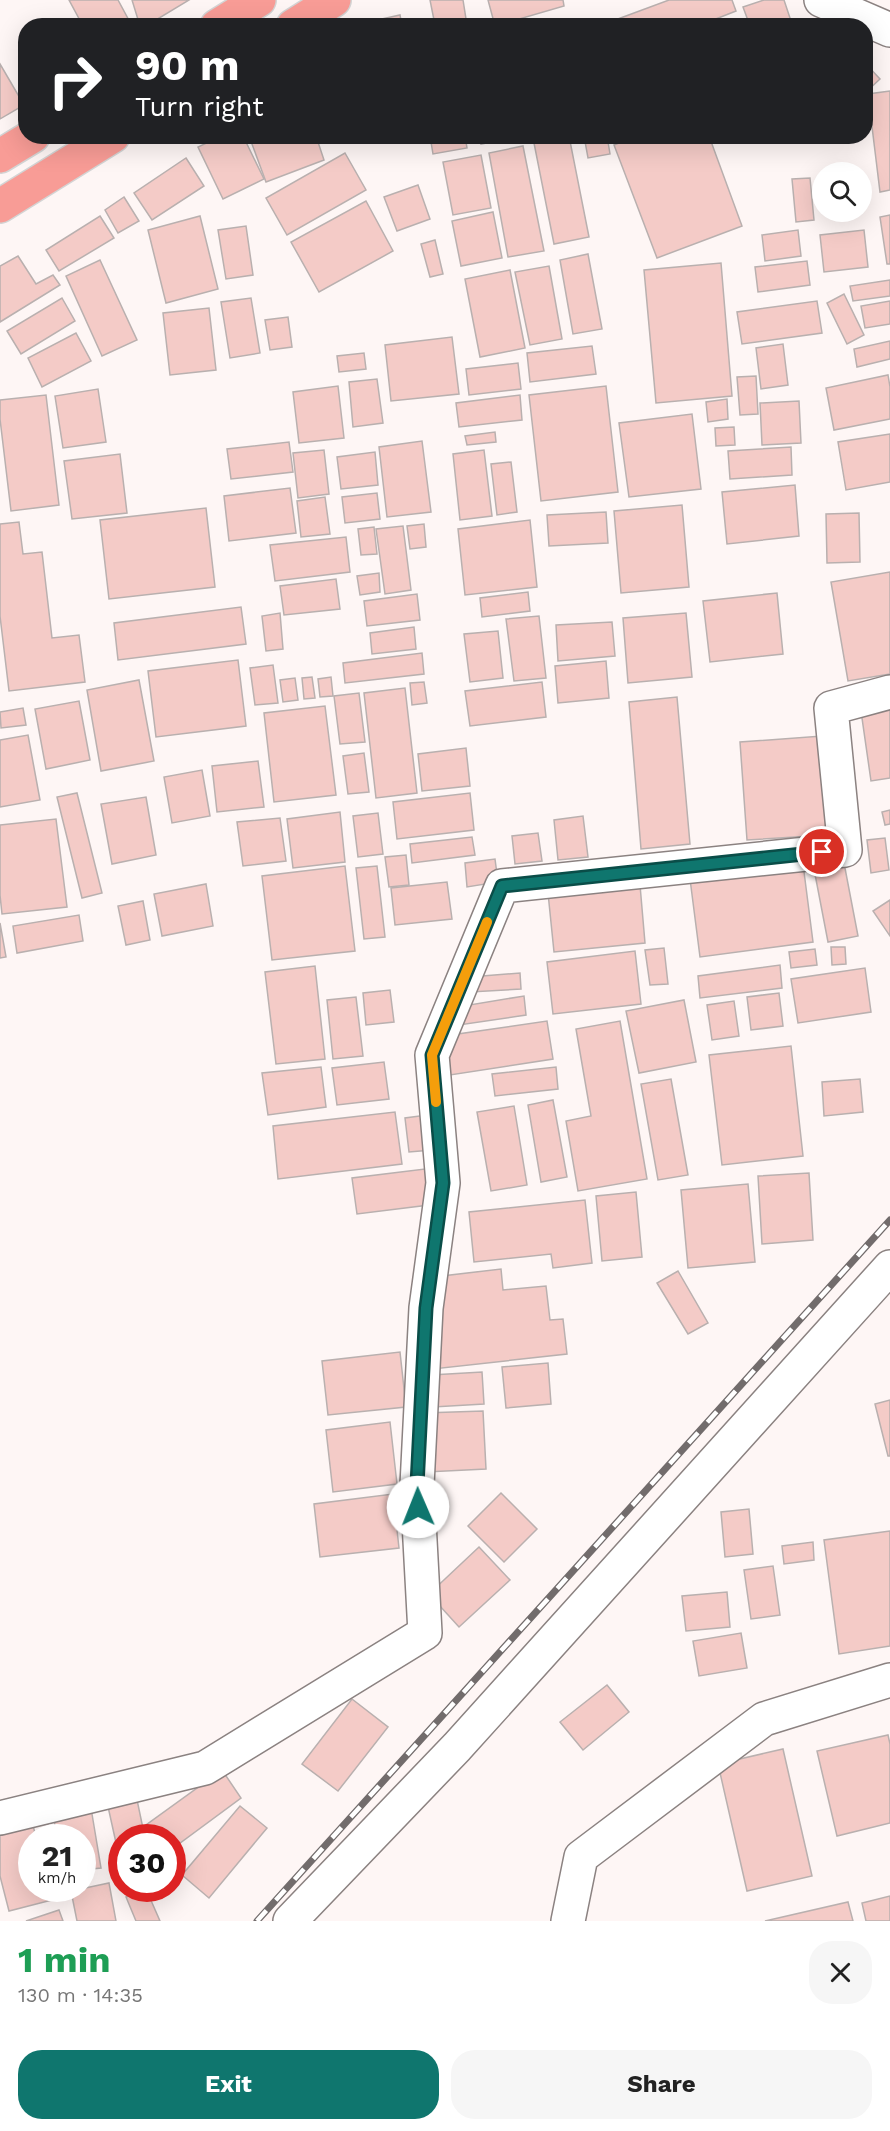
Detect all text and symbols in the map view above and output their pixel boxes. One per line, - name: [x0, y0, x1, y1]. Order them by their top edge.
- text: 90 m: [135, 41, 239, 90]
- icon: right: [36, 42, 114, 120]
- text: Turn right: [135, 91, 264, 123]
- map controls: [812, 162, 872, 222]
- button: search: [812, 162, 872, 222]
- pin: [796, 826, 847, 877]
- icon: arrive: [805, 835, 838, 868]
- position arrow: [386, 1475, 450, 1539]
- speed limit sign: 30: [108, 1824, 186, 1902]
- text: 21: [42, 1838, 72, 1873]
- text: km/h: [38, 1869, 76, 1887]
- text: 1 min: [18, 1939, 110, 1981]
- button: close: [809, 1941, 872, 2004]
- text: 130 m · 14:35: [18, 1983, 143, 2007]
- button: Exit: [18, 2050, 439, 2119]
- button: Share: [451, 2050, 872, 2119]

